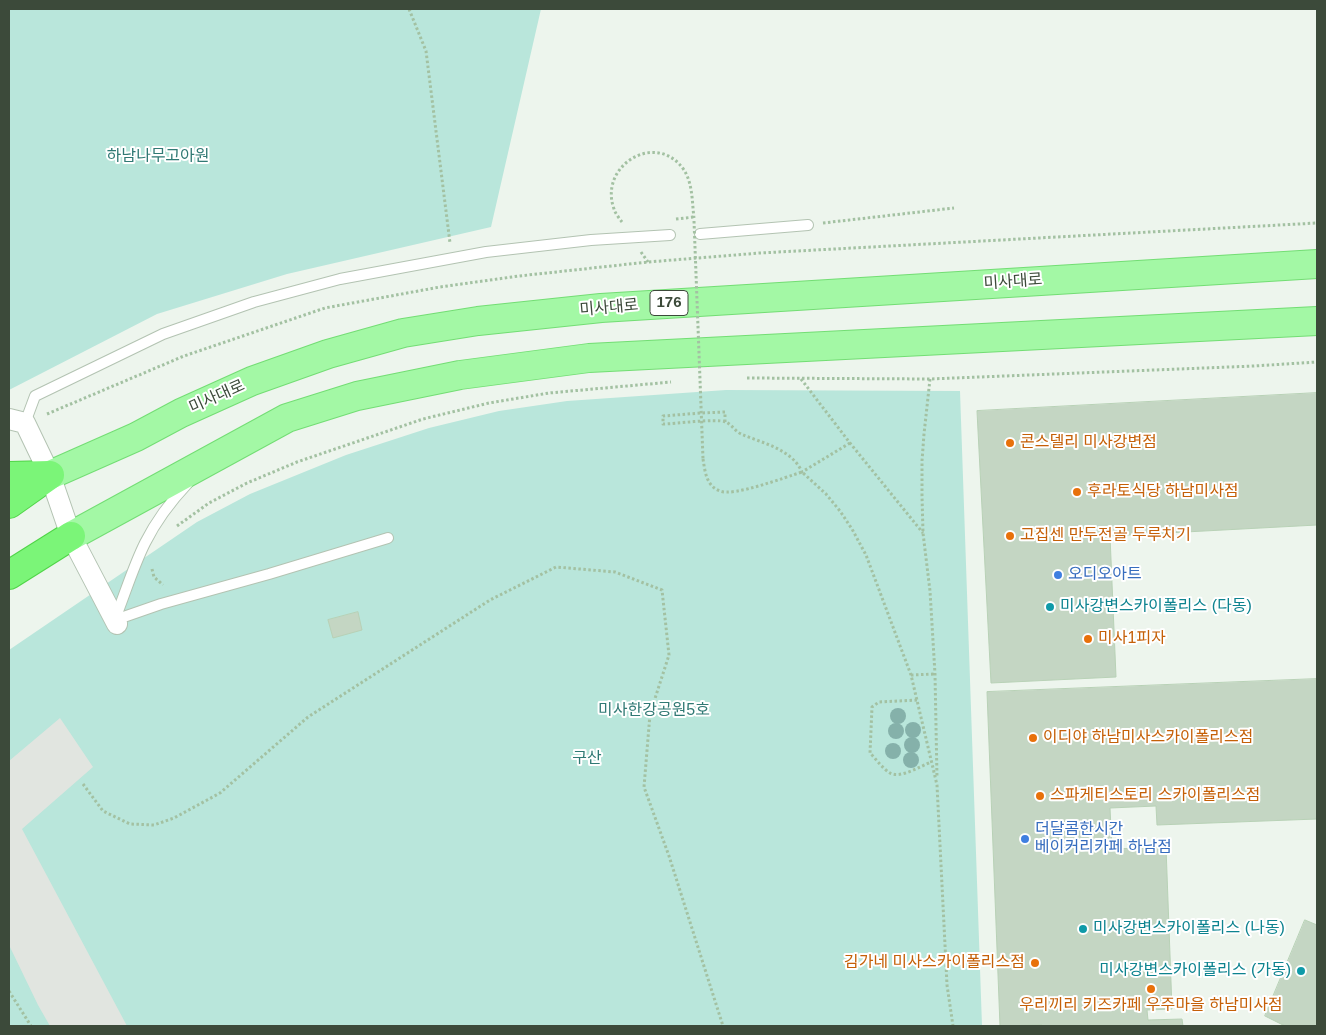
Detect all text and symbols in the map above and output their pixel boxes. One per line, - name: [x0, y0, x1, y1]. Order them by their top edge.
- park label: 하남나무고아원: [106, 147, 210, 167]
- street label: 미사대로: [983, 270, 1043, 294]
- road number: 176: [650, 290, 688, 316]
- street label: 미사대로: [579, 296, 639, 320]
- street label: 미사대로: [186, 376, 248, 418]
- place label: 콘스델리 미사강변점: [1020, 433, 1157, 453]
- marker: 콘스델리 미사강변점: [1004, 437, 1016, 449]
- place label: 후라토식당 하남미사점: [1087, 482, 1239, 502]
- marker: 후라토식당 하남미사점: [1071, 486, 1083, 498]
- place label: 고집센 만두전골 두루치기: [1020, 526, 1191, 546]
- marker: 고집센 만두전골 두루치기: [1004, 530, 1016, 542]
- place label: 오디오아트: [1068, 565, 1142, 585]
- marker: 오디오아트: [1052, 569, 1064, 581]
- place label: 미사강변스카이폴리스 (다동): [1060, 597, 1252, 617]
- marker: 미사강변스카이폴리스 (다동): [1044, 601, 1056, 613]
- place label: 미사1피자: [1098, 629, 1166, 649]
- marker: 미사1피자: [1082, 633, 1094, 645]
- park label: 미사한강공원5호: [598, 701, 710, 721]
- place label: 이디야 하남미사스카이폴리스점: [1043, 728, 1254, 748]
- marker: 이디야 하남미사스카이폴리스점: [1027, 732, 1039, 744]
- park label: 구산: [572, 749, 602, 769]
- place label: 스파게티스토리 스카이폴리스점: [1050, 786, 1261, 806]
- marker: 스파게티스토리 스카이폴리스점: [1034, 790, 1046, 802]
- place label: 더달콤한시간 베이커리카페 하남점: [1035, 820, 1172, 858]
- marker: 더달콤한시간 베이커리카페 하남점: [1019, 833, 1031, 845]
- place label: 미사강변스카이폴리스 (나동): [1093, 919, 1285, 939]
- marker: 미사강변스카이폴리스 (나동): [1077, 923, 1089, 935]
- place label: 김가네 미사스카이폴리스점: [844, 953, 1025, 973]
- marker: 김가네 미사스카이폴리스점: [1029, 957, 1041, 969]
- place label: 미사강변스카이폴리스 (가동): [1099, 961, 1291, 981]
- marker: 미사강변스카이폴리스 (가동): [1295, 965, 1307, 977]
- marker: 우리끼리 키즈카페 우주마을 하남미사점: [1145, 983, 1157, 995]
- place label: 우리끼리 키즈카페 우주마을 하남미사점: [1019, 996, 1283, 1016]

